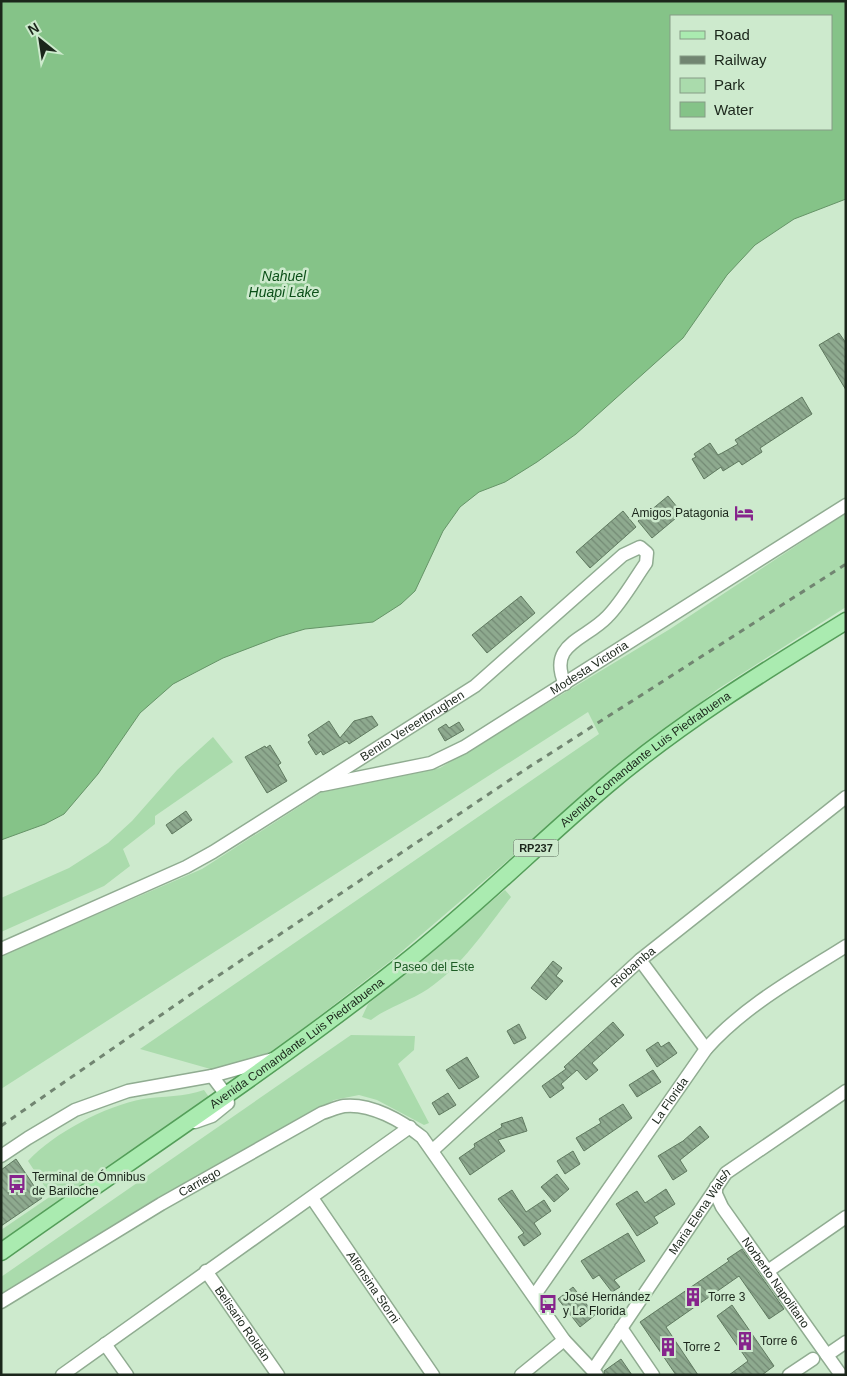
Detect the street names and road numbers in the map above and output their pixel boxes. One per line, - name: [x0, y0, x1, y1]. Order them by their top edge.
- street label: Modesta Victoria: [548, 638, 631, 698]
- street label: Benito Vereertbrughen: [358, 688, 467, 764]
- street label: Avenida Comandante Luis Piedrabuena: [557, 689, 733, 830]
- road number: RP237: [514, 840, 558, 856]
- street label: Riobamba: [608, 944, 658, 990]
- street label: Avenida Comandante Luis Piedrabuena: [207, 975, 387, 1112]
- street label: La Florida: [649, 1074, 691, 1127]
- street label: Carriego: [176, 1165, 223, 1200]
- street label: Maria Elena Walsh: [666, 1165, 733, 1257]
- street label: Norberto Napolitano: [739, 1235, 813, 1331]
- street label: Alfonsina Storni: [343, 1248, 402, 1326]
- street label: Belisario Roldán: [212, 1284, 273, 1364]

